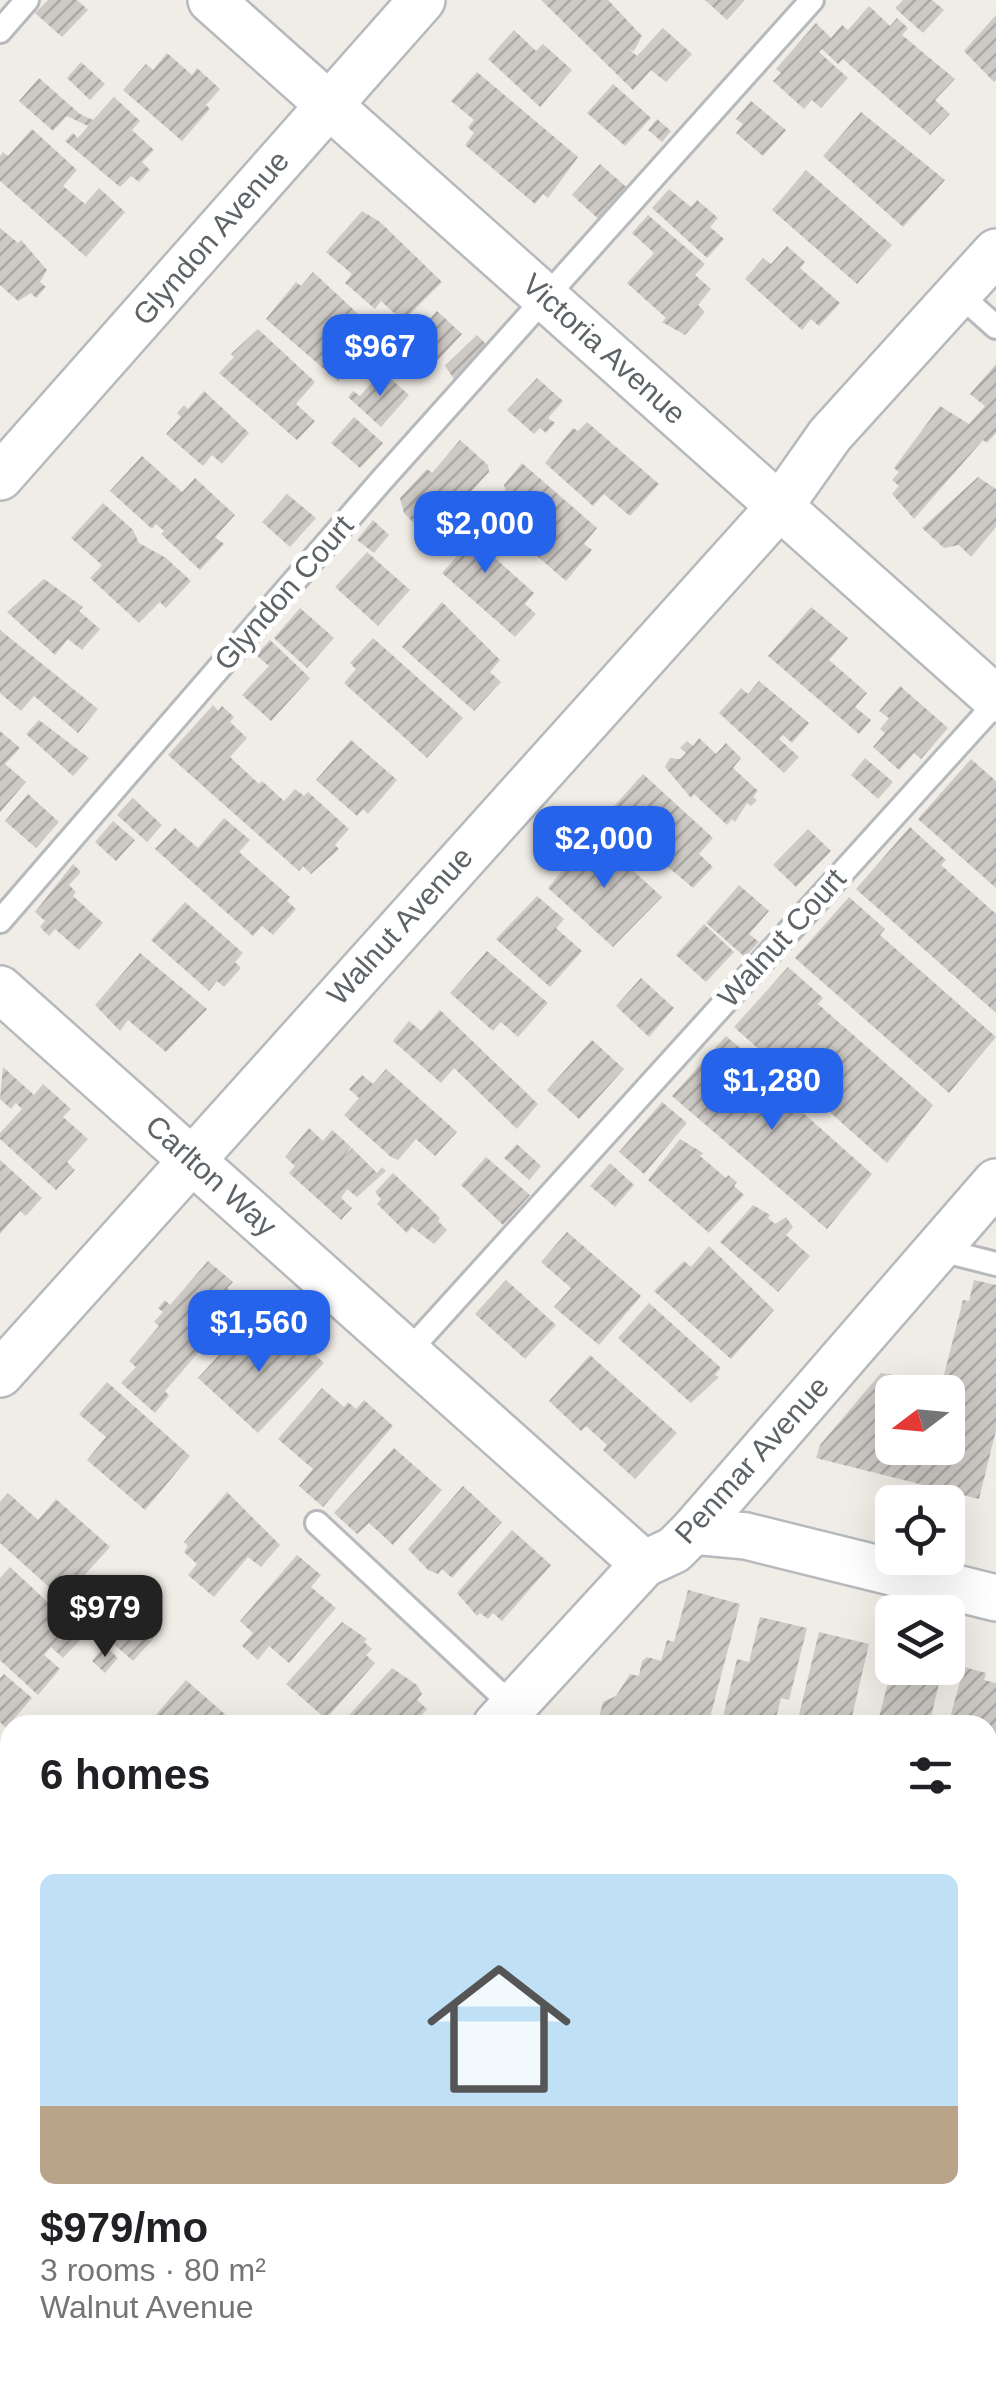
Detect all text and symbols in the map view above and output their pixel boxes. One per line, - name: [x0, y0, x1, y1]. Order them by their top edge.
- street label: Glyndon Avenue: [126, 144, 295, 331]
- street label: Victoria Avenue: [516, 267, 692, 430]
- pin: $967: [321, 314, 439, 399]
- text: $967: [344, 328, 416, 364]
- pin: $2,000: [404, 491, 566, 576]
- text: $2,000: [436, 505, 534, 541]
- street label: Glyndon Court: [208, 508, 360, 676]
- pin: $2,000: [523, 806, 685, 891]
- text: $2,000: [555, 820, 653, 856]
- street label: Walnut Avenue: [320, 840, 479, 1011]
- street label: Walnut Court: [711, 861, 853, 1013]
- pin: $1,280: [691, 1048, 853, 1133]
- text: $1,280: [723, 1062, 821, 1098]
- street label: Carlton Way: [139, 1109, 283, 1243]
- pin: $1,560: [178, 1290, 340, 1375]
- text: $1,560: [210, 1304, 308, 1340]
- street label: Penmar Avenue: [668, 1370, 835, 1550]
- north arrow: [875, 1375, 965, 1465]
- map controls: [875, 1375, 965, 1685]
- button: locate: [875, 1485, 965, 1575]
- pin: $979: [46, 1575, 164, 1660]
- text: $979: [69, 1589, 141, 1625]
- button: layers: [875, 1595, 965, 1685]
- icon: filters: [903, 1748, 958, 1803]
- text: 6 homes: [40, 1751, 210, 1798]
- icon: home: [409, 1939, 589, 2119]
- text: $979/mo: [40, 2204, 208, 2251]
- text: 3 rooms · 80 m²: [40, 2252, 266, 2288]
- text: Walnut Avenue: [40, 2289, 253, 2325]

